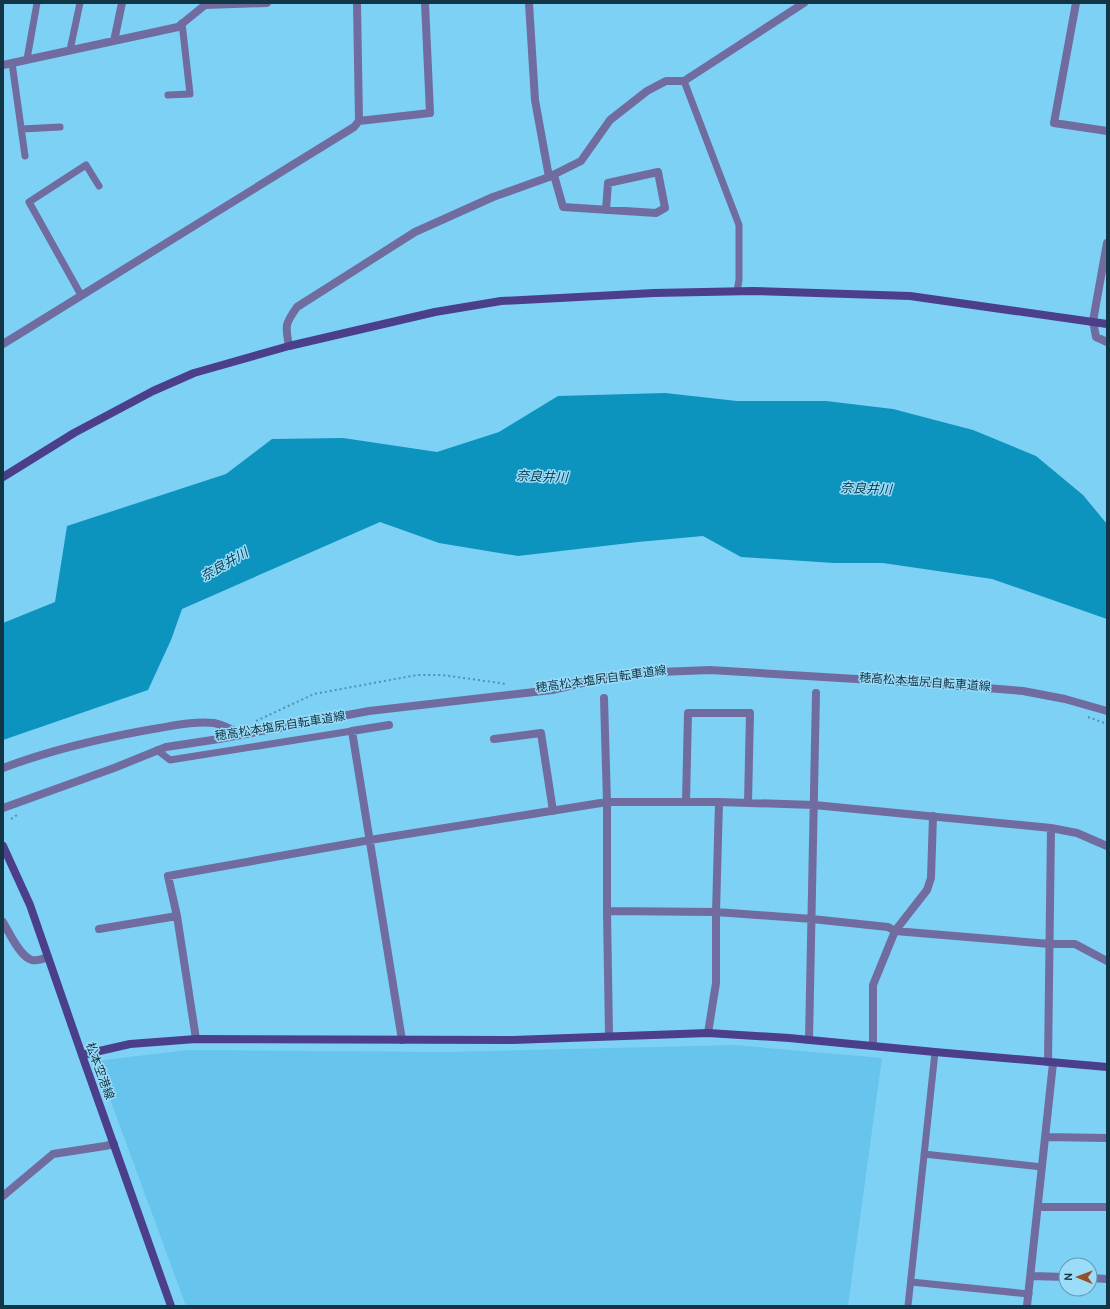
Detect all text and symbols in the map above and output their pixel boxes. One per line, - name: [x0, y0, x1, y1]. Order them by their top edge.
- water label: 奈良井川: [516, 467, 570, 485]
- water label: 奈良井川: [840, 479, 894, 497]
- water label: 奈良井川: [197, 543, 252, 584]
- street label: 穂高松本塩尻自転車道線: [535, 662, 667, 695]
- street label: 穂高松本塩尻自転車道線: [859, 669, 991, 694]
- street label: 穂高松本塩尻自転車道線: [214, 708, 346, 743]
- street label: 松本空港線: [83, 1040, 118, 1102]
- north arrow: [1058, 1257, 1098, 1297]
- text: N: [1061, 1273, 1075, 1281]

